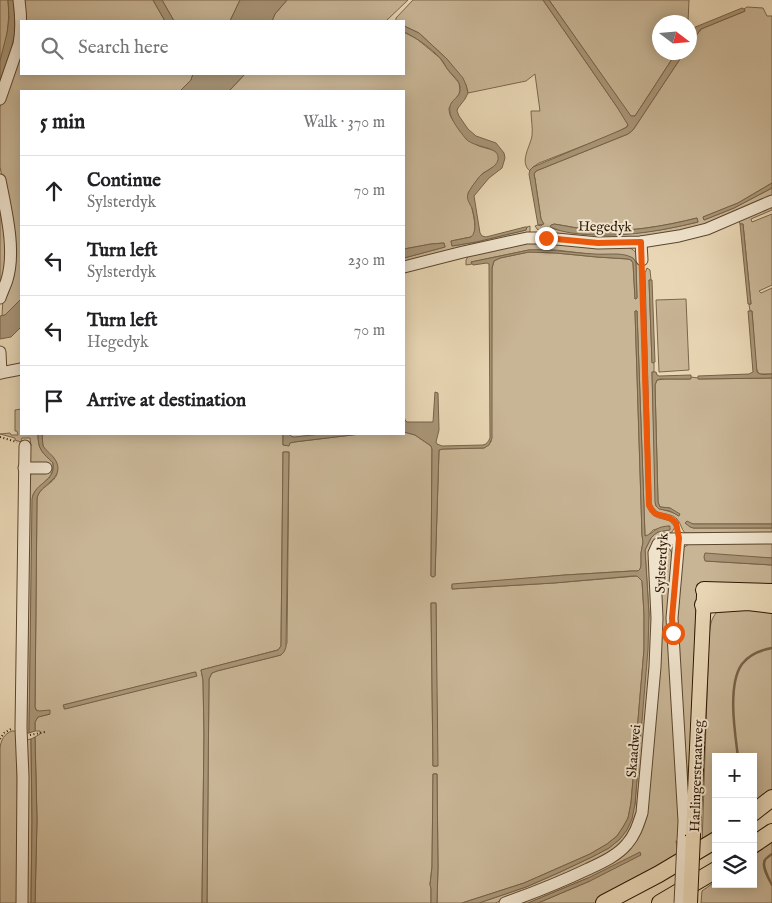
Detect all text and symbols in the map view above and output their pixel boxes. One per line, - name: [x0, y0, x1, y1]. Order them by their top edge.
- north arrow: [652, 15, 697, 60]
- search box: [20, 20, 405, 75]
- icon: search: [38, 34, 66, 62]
- text: Search here: [78, 36, 169, 60]
- text: 5 min: [40, 109, 85, 136]
- text: Walk · 370 m: [303, 113, 385, 133]
- text: Continue: [87, 169, 161, 193]
- icon: ahead: [40, 177, 68, 205]
- text: 70 m: [354, 181, 385, 201]
- text: Sylsterdyk: [87, 193, 156, 213]
- street label: Hegedyk: [578, 218, 633, 236]
- route end: [535, 227, 558, 250]
- text: Turn left: [87, 239, 158, 263]
- icon: left: [40, 247, 68, 275]
- text: 230 m: [348, 251, 385, 271]
- text: Sylsterdyk: [87, 263, 156, 283]
- text: Turn left: [87, 309, 158, 333]
- icon: left: [40, 317, 68, 345]
- text: 70 m: [354, 321, 385, 341]
- text: Hegedyk: [87, 333, 149, 353]
- icon: arrive: [40, 387, 68, 415]
- text: Arrive at destination: [87, 389, 246, 413]
- street label: Sylsterdyk: [651, 532, 673, 594]
- route start: [662, 622, 685, 645]
- street label: Harlingerstraatweg: [686, 719, 708, 832]
- street label: Skaadwei: [623, 723, 645, 778]
- map controls: [712, 753, 757, 888]
- button: +: [712, 753, 757, 798]
- button: −: [712, 798, 757, 843]
- button: layers: [712, 843, 757, 888]

